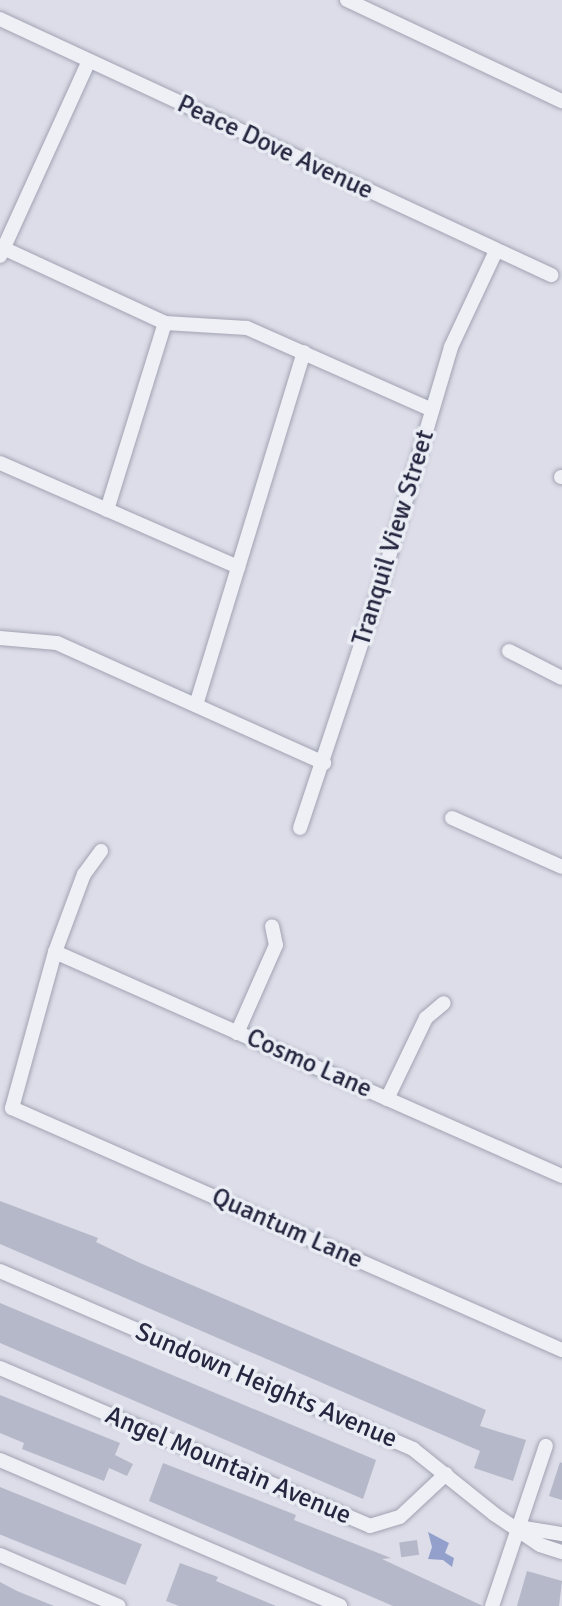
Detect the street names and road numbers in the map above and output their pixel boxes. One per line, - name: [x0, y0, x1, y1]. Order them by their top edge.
- street label: Peace Dove Avenue: [172, 89, 378, 207]
- street label: Tranquil View Street: [346, 427, 442, 649]
- street label: Cosmo Lane: [241, 1022, 377, 1106]
- street label: Quantum Lane: [207, 1182, 367, 1276]
- street label: Sundown Heights Avenue: [130, 1317, 402, 1455]
- street label: Angel Mountain Avenue: [101, 1400, 355, 1532]

